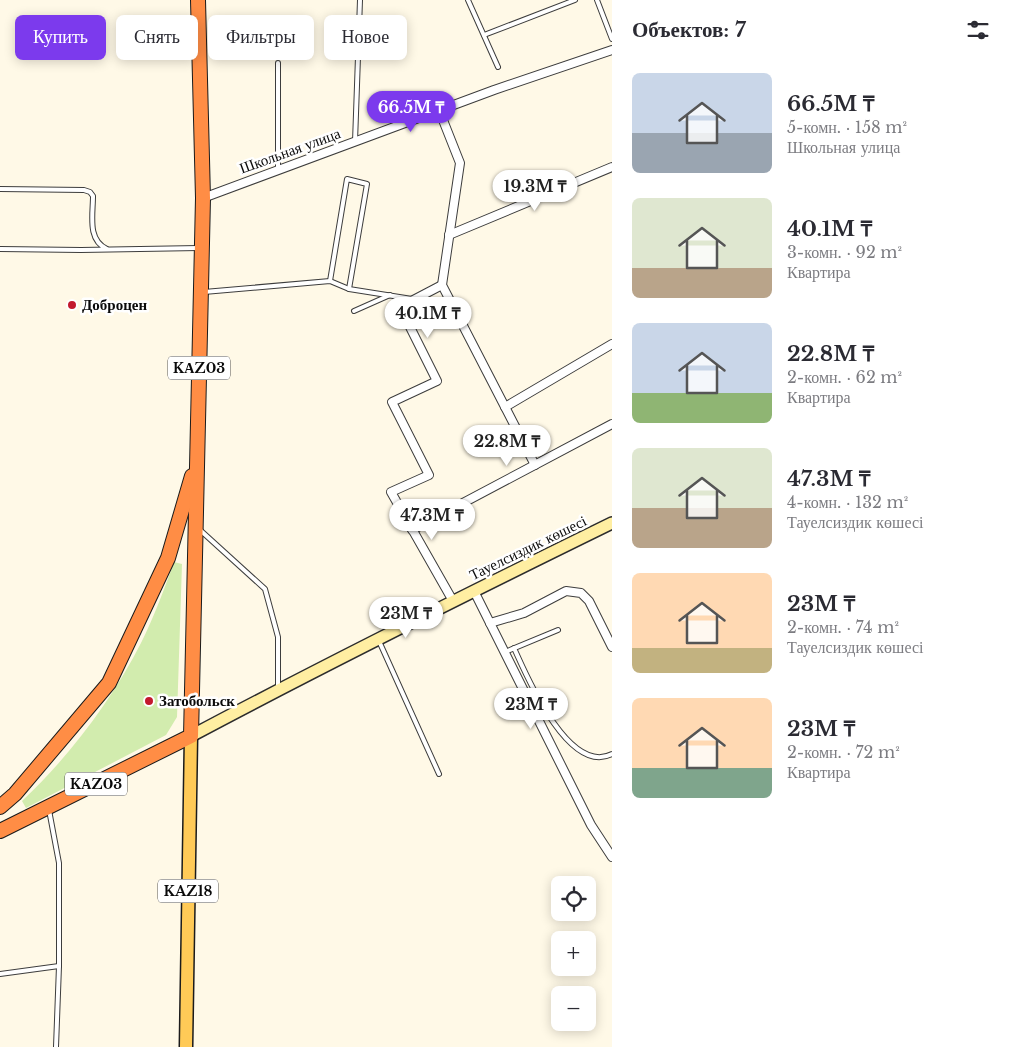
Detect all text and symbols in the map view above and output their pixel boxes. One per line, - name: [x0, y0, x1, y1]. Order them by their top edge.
- chip: Купить: [15, 15, 106, 60]
- chip: Снять: [116, 15, 198, 60]
- chip: Фильтры: [208, 15, 314, 60]
- chip: Новое: [324, 15, 407, 60]
- icon: filters: [964, 16, 992, 44]
- text: Объектов: 7: [632, 17, 746, 43]
- pin: 66.5M ₸: [365, 90, 457, 133]
- text: 66.5M ₸: [787, 91, 874, 117]
- icon: home: [672, 93, 732, 153]
- text: 66.5M ₸: [378, 97, 444, 117]
- text: 5-комн. · 158 m²: [787, 117, 907, 137]
- street label: Школьная улица: [237, 123, 343, 178]
- text: Школьная улица: [787, 137, 900, 157]
- pin: 19.3M ₸: [489, 170, 581, 212]
- text: 19.3M ₸: [503, 176, 567, 196]
- text: 40.1M ₸: [787, 216, 872, 242]
- icon: home: [672, 218, 732, 278]
- text: 3-комн. · 92 m²: [787, 242, 902, 262]
- text: Квартира: [787, 262, 851, 282]
- place label: Доброцен: [82, 295, 147, 314]
- pin: 40.1M ₸: [382, 296, 474, 339]
- marker: Доброцен: [66, 299, 78, 311]
- text: 40.1M ₸: [396, 303, 460, 323]
- text: 22.8M ₸: [787, 341, 874, 367]
- icon: home: [672, 343, 732, 403]
- road number: KАZ03: [168, 356, 230, 379]
- text: 2-комн. · 62 m²: [787, 367, 902, 387]
- text: Квартира: [787, 387, 851, 407]
- pin: 22.8M ₸: [461, 424, 553, 467]
- text: 22.8M ₸: [474, 431, 540, 451]
- text: 47.3M ₸: [787, 466, 871, 492]
- icon: home: [672, 468, 732, 528]
- text: 4-комн. · 132 m²: [787, 492, 908, 512]
- pin: 47.3M ₸: [386, 498, 478, 541]
- text: 47.3M ₸: [400, 505, 464, 525]
- street label: Тауелсиздик көшесі: [466, 511, 589, 584]
- text: Тауелсиздик көшесі: [787, 512, 923, 532]
- text: 23M ₸: [787, 591, 855, 617]
- icon: home: [672, 593, 732, 653]
- pin: 23M ₸: [371, 596, 441, 639]
- text: 23M ₸: [380, 603, 432, 623]
- text: 2-комн. · 74 m²: [787, 617, 899, 637]
- text: Тауелсиздик көшесі: [787, 637, 923, 657]
- pin: 23M ₸: [496, 688, 566, 730]
- place label: Затобольск: [159, 691, 235, 710]
- text: 23M ₸: [505, 694, 557, 714]
- marker: Затобольск: [143, 695, 155, 707]
- text: 23M ₸: [787, 716, 855, 742]
- icon: home: [672, 718, 732, 778]
- text: 2-комн. · 72 m²: [787, 742, 900, 762]
- text: Квартира: [787, 762, 851, 782]
- road number: KАZ03: [65, 772, 127, 796]
- map controls: [551, 876, 596, 1031]
- button: locate: [551, 876, 596, 921]
- road number: KAZ18: [158, 879, 218, 902]
- button: +: [551, 931, 596, 976]
- button: −: [551, 986, 596, 1031]

